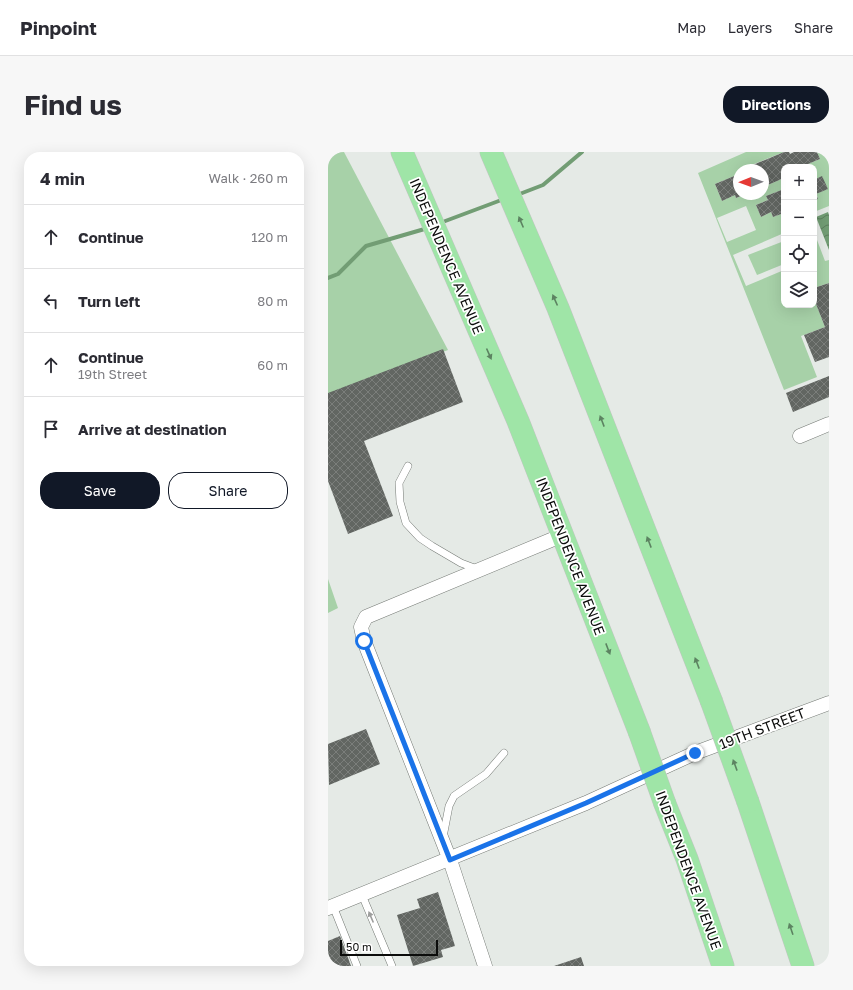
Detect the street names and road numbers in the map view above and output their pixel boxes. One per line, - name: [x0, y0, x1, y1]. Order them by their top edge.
- street label: INDEPENDENCE AVENUE: [406, 175, 488, 337]
- street label: INDEPENDENCE AVENUE: [533, 475, 609, 637]
- street label: 19TH STREET: [716, 704, 808, 752]
- street label: INDEPENDENCE AVENUE: [652, 788, 726, 952]

